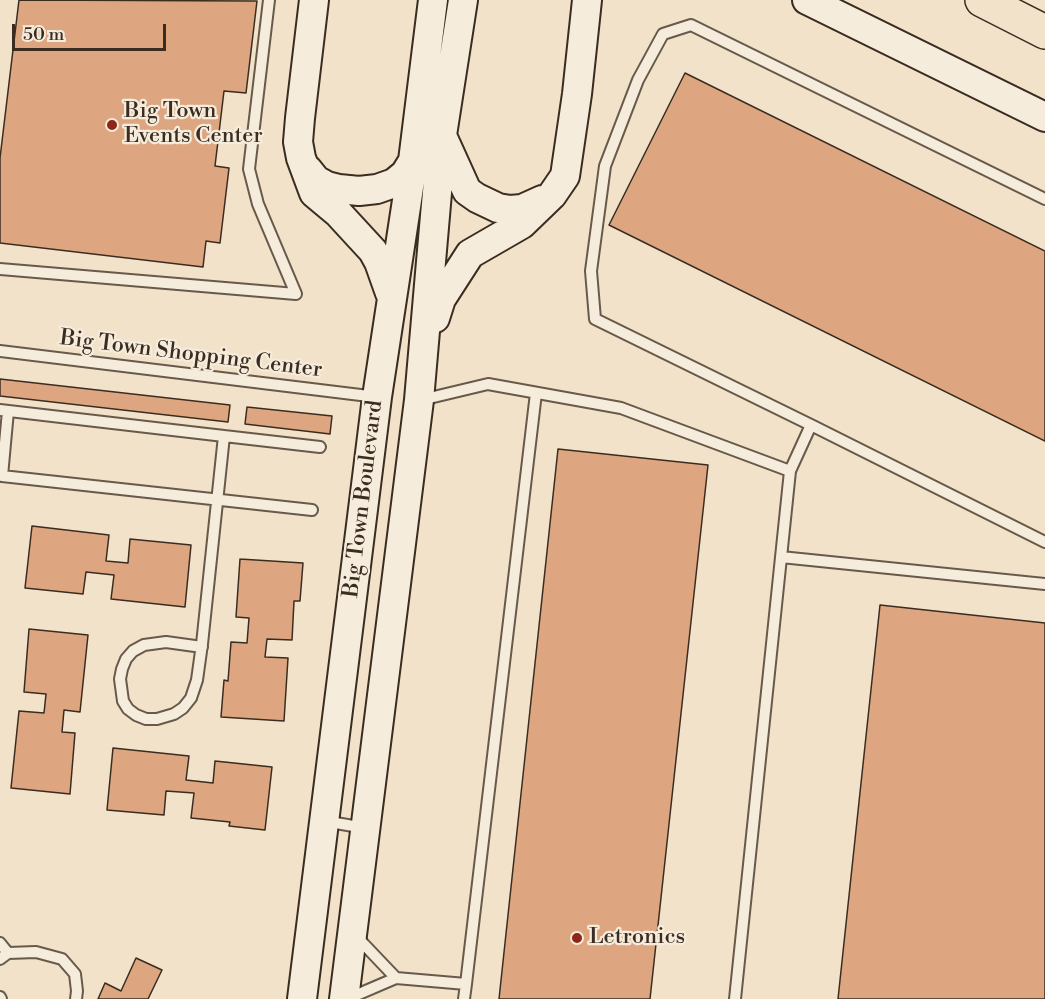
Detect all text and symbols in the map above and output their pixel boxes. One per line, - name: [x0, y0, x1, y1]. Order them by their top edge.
- scale bar: [15, 12, 170, 50]
- text: 50 m: [23, 23, 64, 46]
- place label: Big Town Events Center: [124, 99, 263, 150]
- marker: Big Town Events Center: [105, 118, 119, 132]
- street label: Big Town Shopping Center: [58, 326, 324, 384]
- street label: Big Town Boulevard: [339, 399, 389, 599]
- place label: Letronics: [589, 925, 685, 951]
- marker: Letronics: [570, 931, 584, 945]

